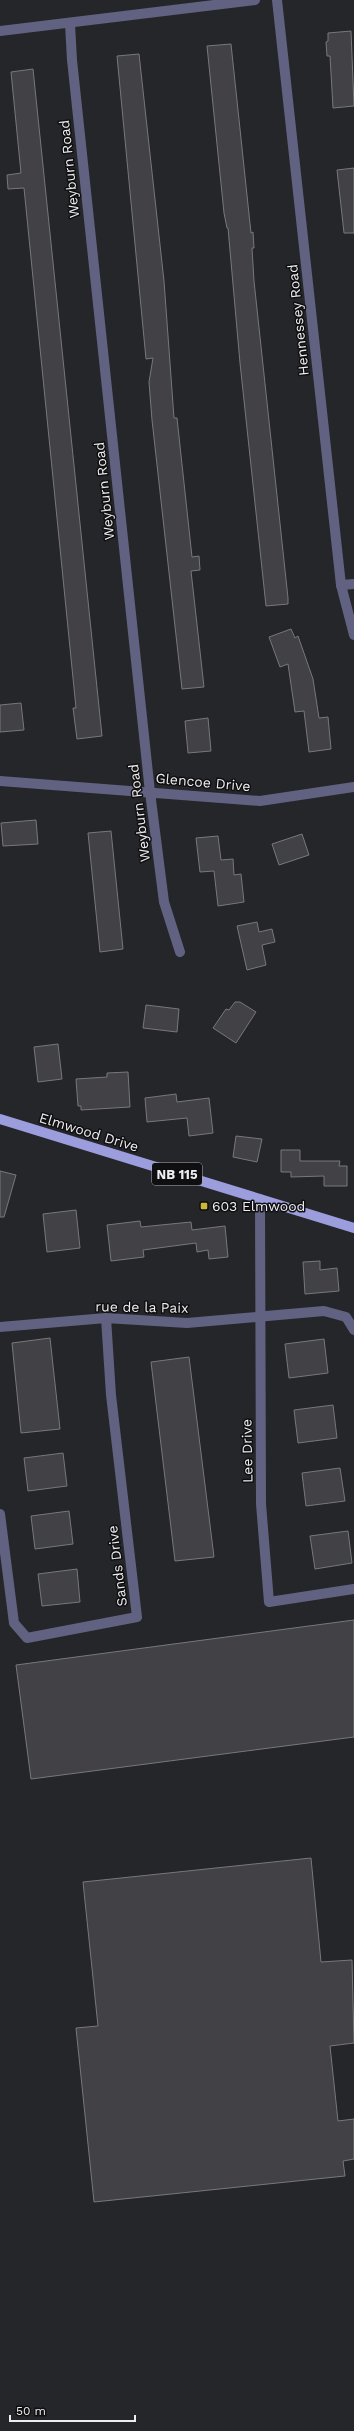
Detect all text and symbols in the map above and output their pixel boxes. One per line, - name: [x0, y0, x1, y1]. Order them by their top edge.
- street label: Weyburn Road: [56, 119, 82, 219]
- street label: Hennessey Road: [284, 263, 312, 377]
- street label: Weyburn Road: [91, 441, 117, 541]
- street label: Weyburn Road: [125, 763, 153, 863]
- street label: Glencoe Drive: [155, 770, 251, 794]
- street label: Elmwood Drive: [37, 1109, 141, 1155]
- road number: NB 115: [152, 1163, 202, 1185]
- place label: 603 Elmwood: [212, 1198, 305, 1214]
- marker: 603 Elmwood: [199, 1201, 209, 1211]
- street label: rue de la Paix: [95, 1298, 189, 1316]
- street label: Lee Drive: [238, 1419, 256, 1483]
- street label: Sands Drive: [104, 1525, 130, 1607]
- scale bar: [10, 2397, 135, 2423]
- text: 50 m: [16, 2404, 46, 2418]

